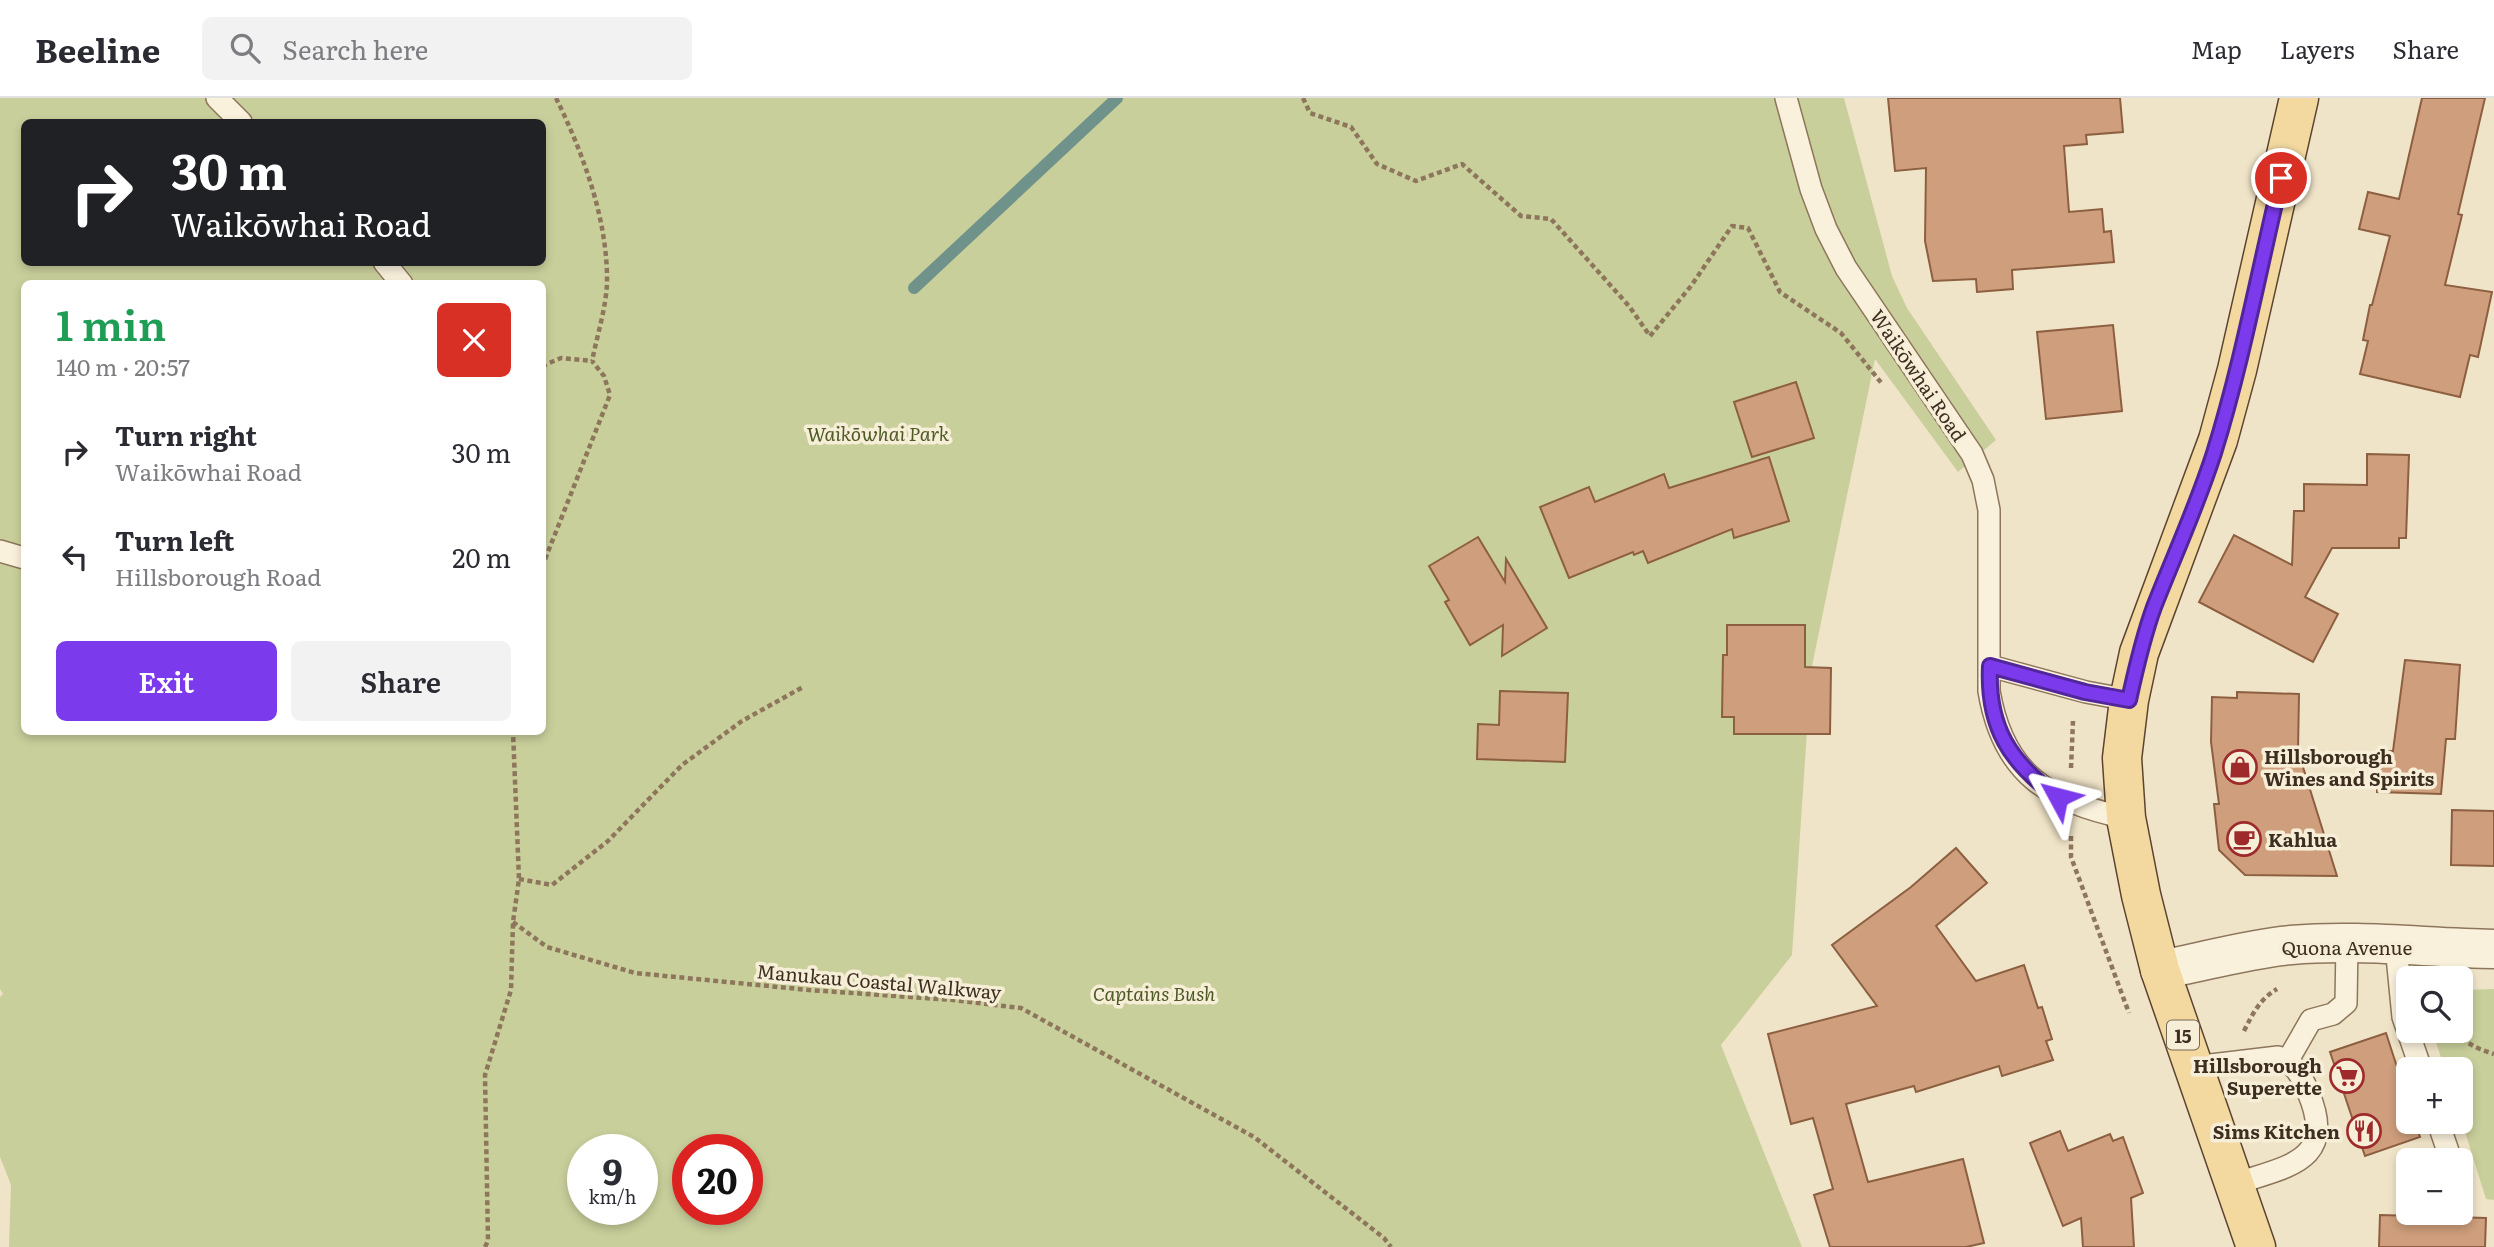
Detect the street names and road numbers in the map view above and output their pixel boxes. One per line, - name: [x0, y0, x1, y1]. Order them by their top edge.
- street label: Waikōwhai Road: [1864, 303, 1974, 447]
- street label: Quona Avenue: [2282, 933, 2413, 961]
- street label: Manukau Coastal Walkway: [756, 956, 1003, 1006]
- road number: 15: [2167, 1020, 2199, 1050]

